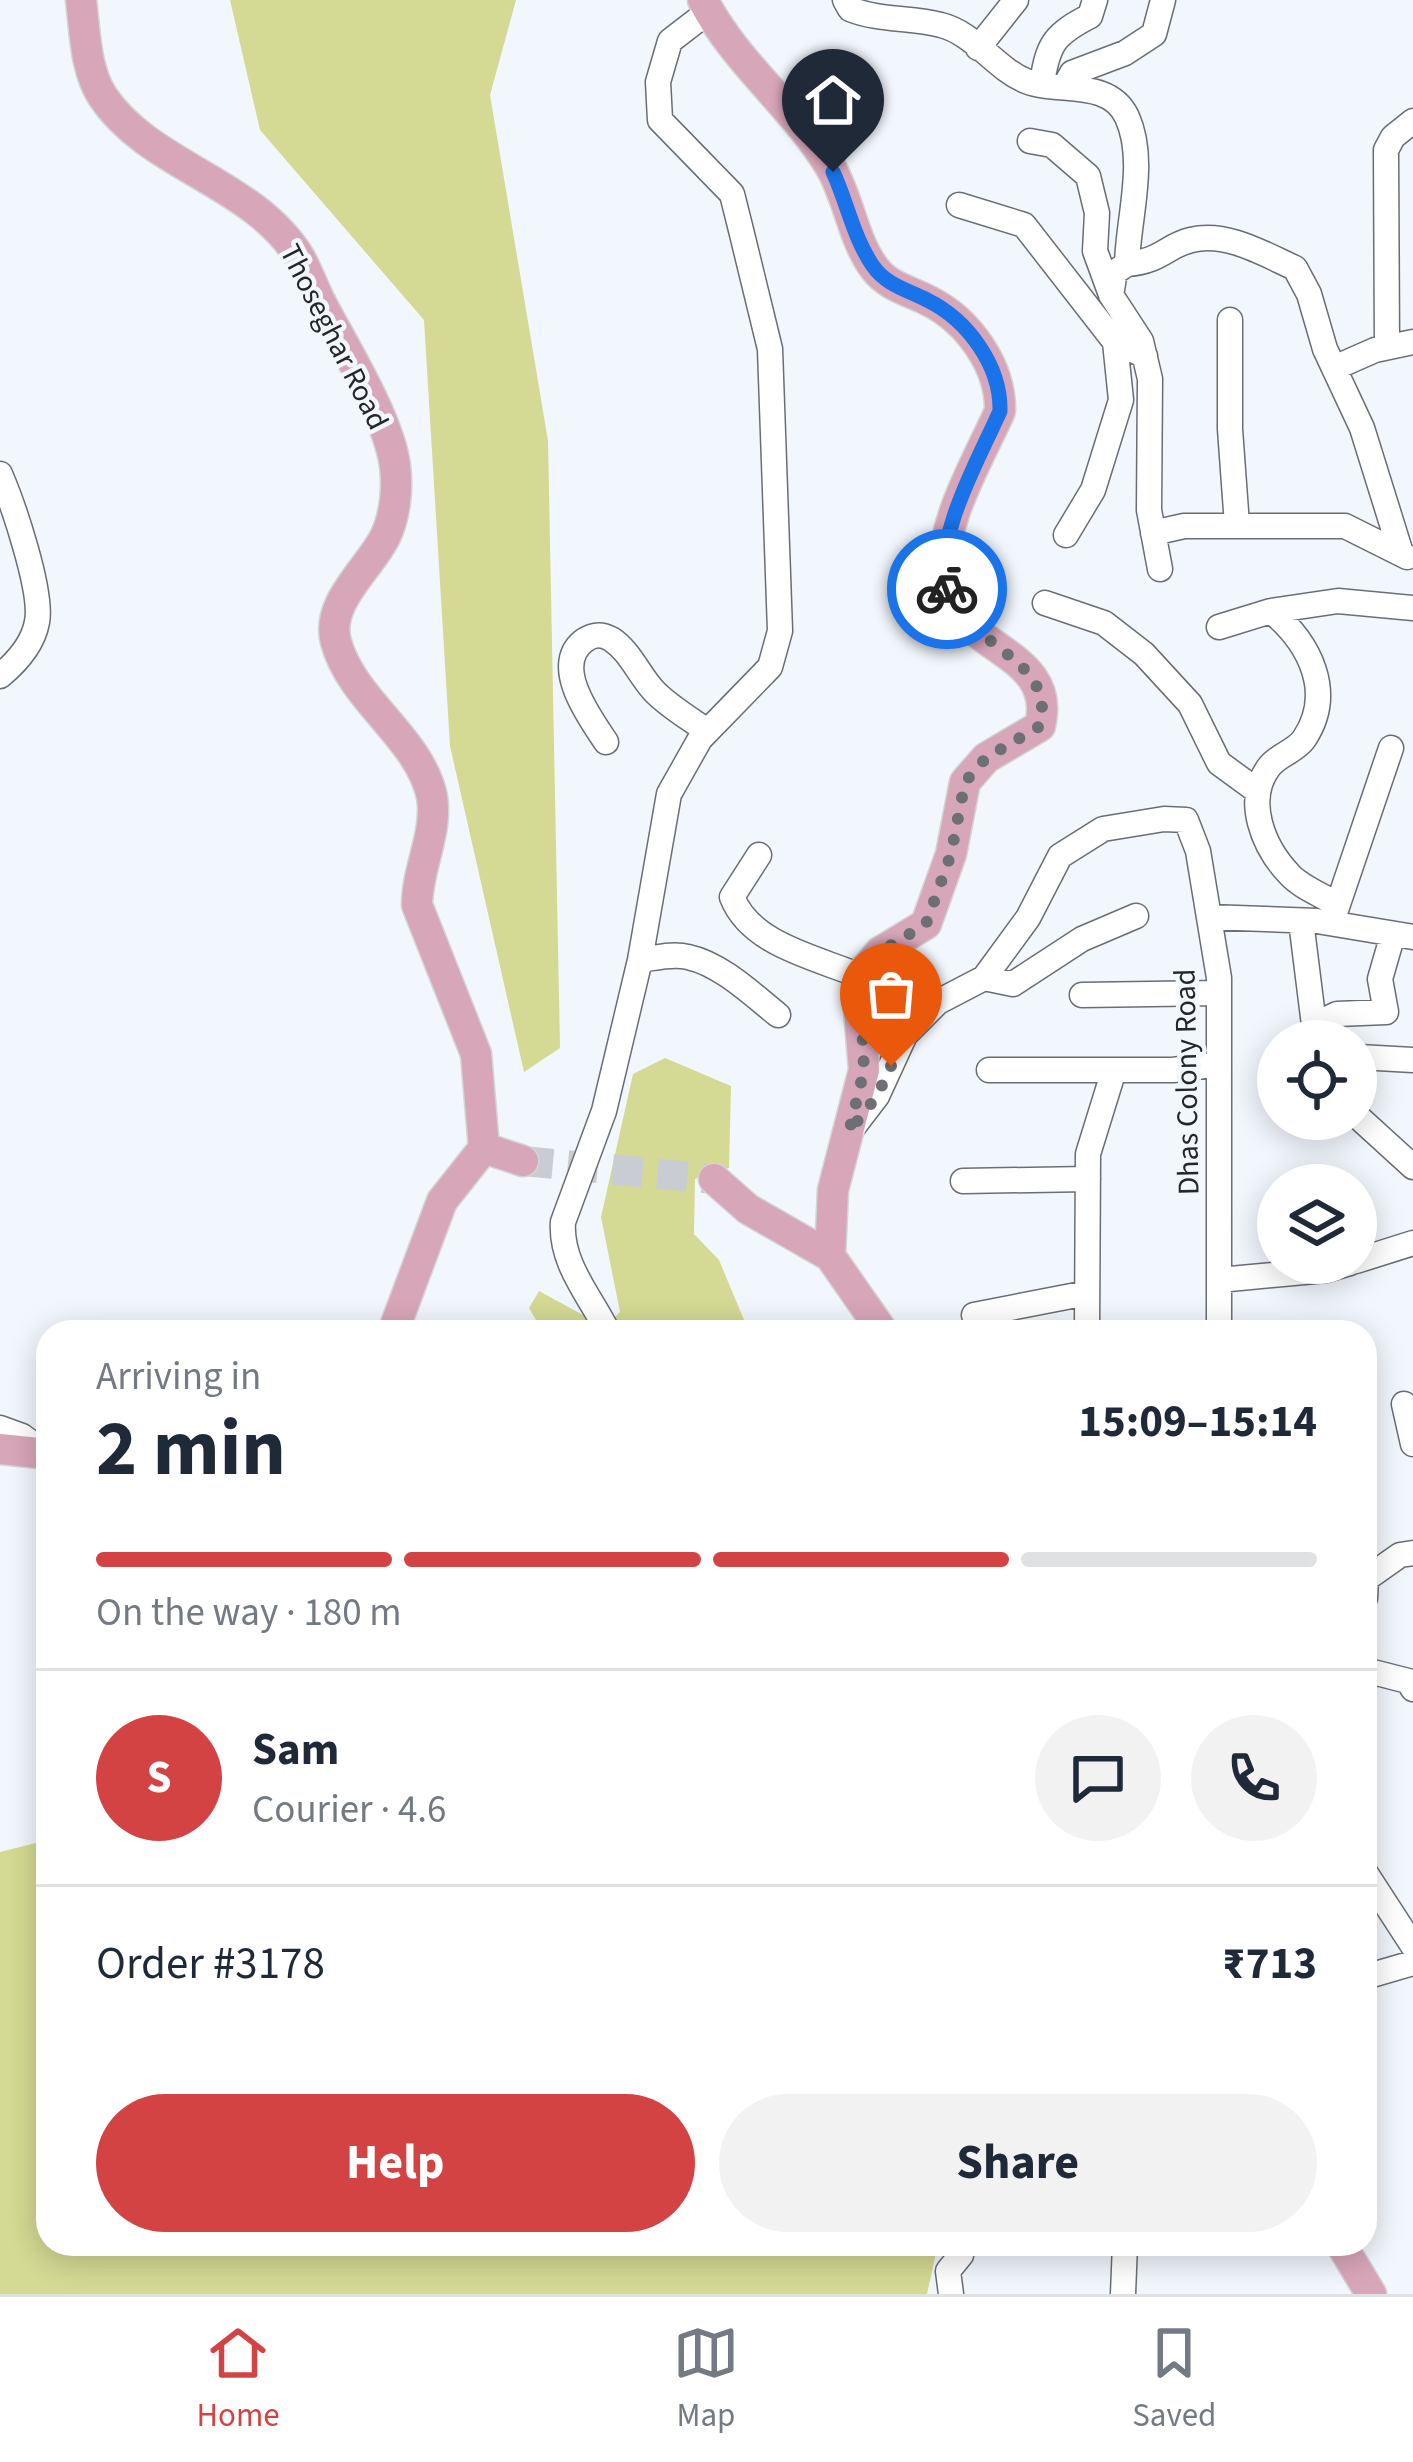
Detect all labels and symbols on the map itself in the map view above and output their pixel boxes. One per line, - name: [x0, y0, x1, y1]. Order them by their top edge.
- pin: [782, 49, 884, 172]
- street label: Thoseghar Road: [269, 237, 399, 437]
- courier: [887, 529, 1007, 649]
- pin: [840, 943, 942, 1066]
- street label: Dhas Colony Road: [1164, 968, 1210, 1196]

